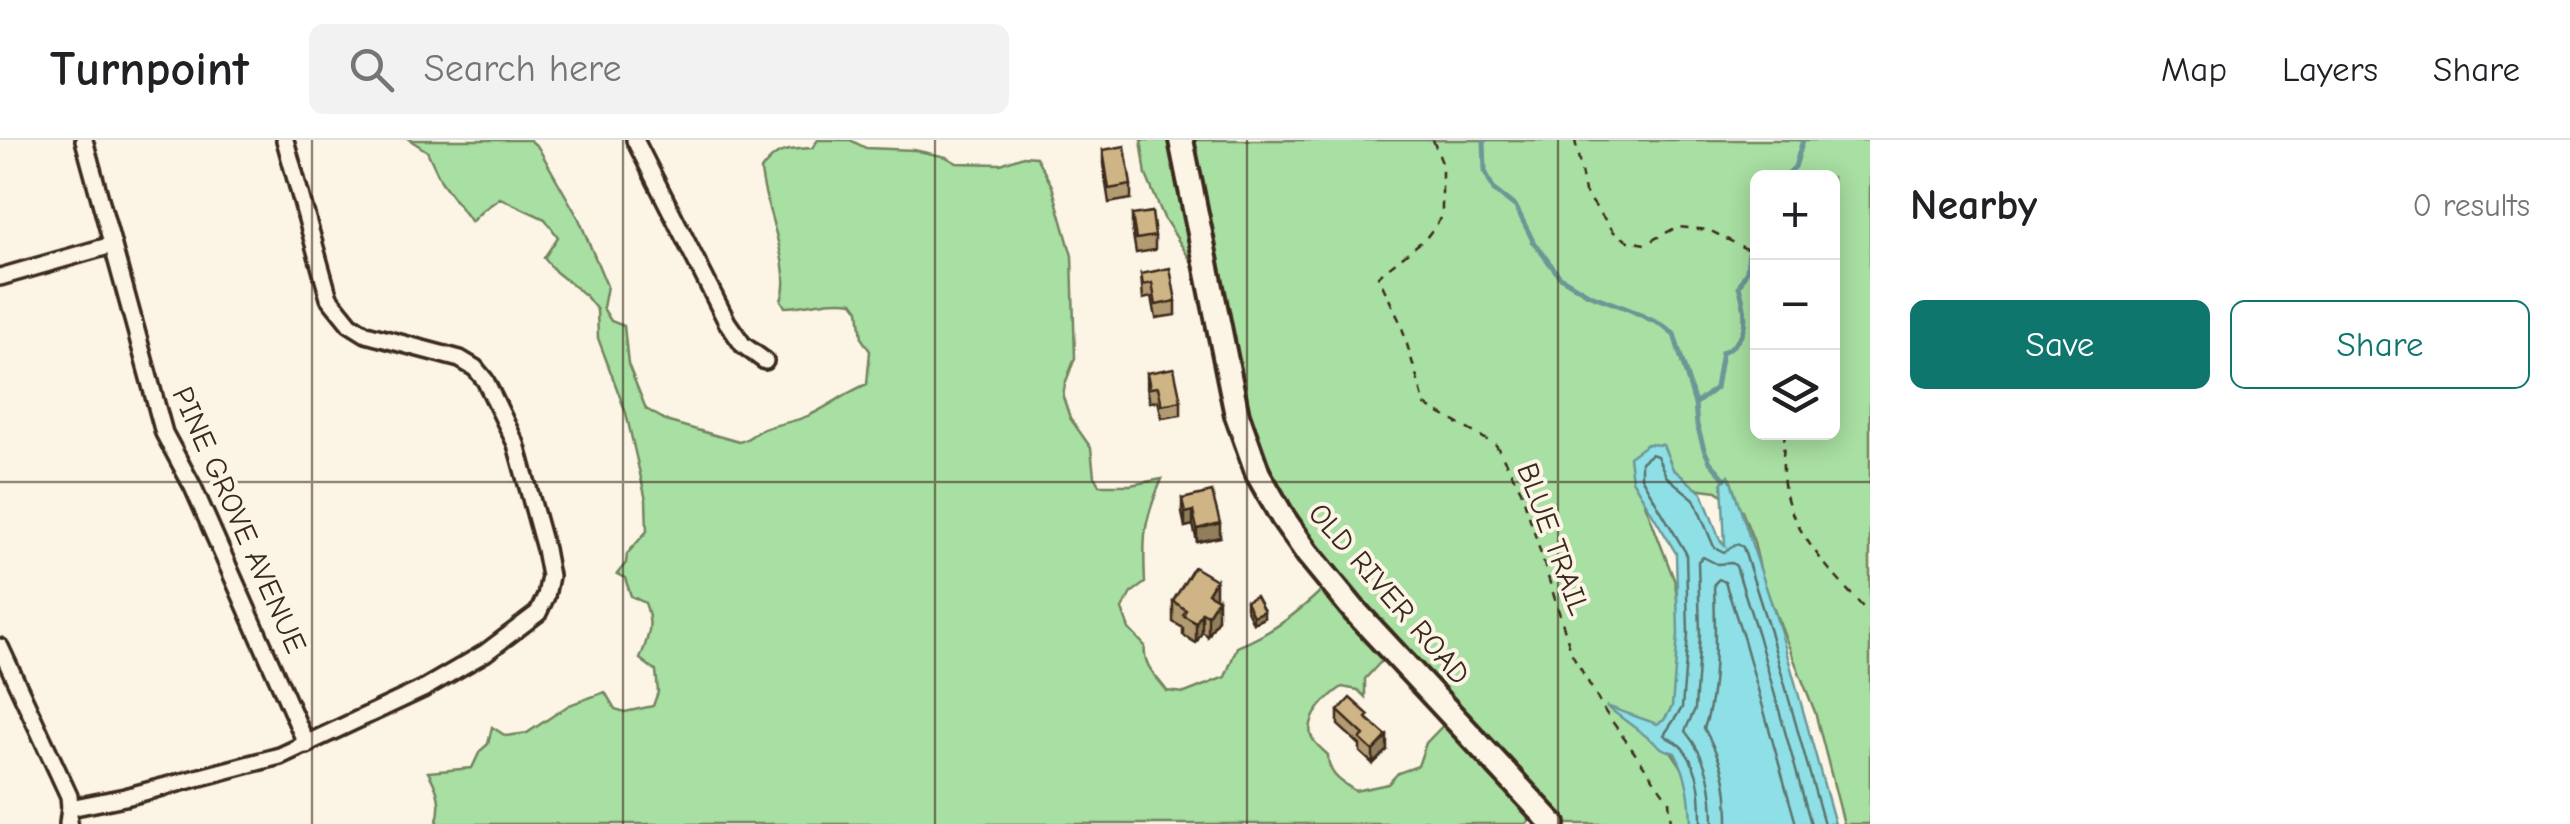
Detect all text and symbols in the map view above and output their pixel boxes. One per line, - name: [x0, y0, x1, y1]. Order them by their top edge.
- search box: [309, 24, 1009, 114]
- text: Turnpoint: [50, 42, 249, 97]
- icon: search: [344, 42, 399, 97]
- text: Search here: [424, 47, 622, 91]
- text: Map: [2161, 49, 2227, 90]
- text: Layers: [2282, 49, 2378, 90]
- text: Share: [2433, 49, 2520, 90]
- map controls: [1750, 170, 1840, 440]
- button: +: [1750, 170, 1840, 260]
- text: Nearby: [1910, 181, 2037, 230]
- text: 0 results: [2413, 187, 2530, 224]
- button: −: [1750, 260, 1840, 350]
- button: Save: [1910, 300, 2210, 389]
- button: Share: [2230, 300, 2530, 389]
- button: layers: [1750, 350, 1840, 440]
- street label: PINE GROVE AVENUE: [165, 382, 313, 658]
- street label: BLUE TRAIL: [1509, 458, 1597, 620]
- street label: OLD RIVER ROAD: [1301, 496, 1477, 692]

